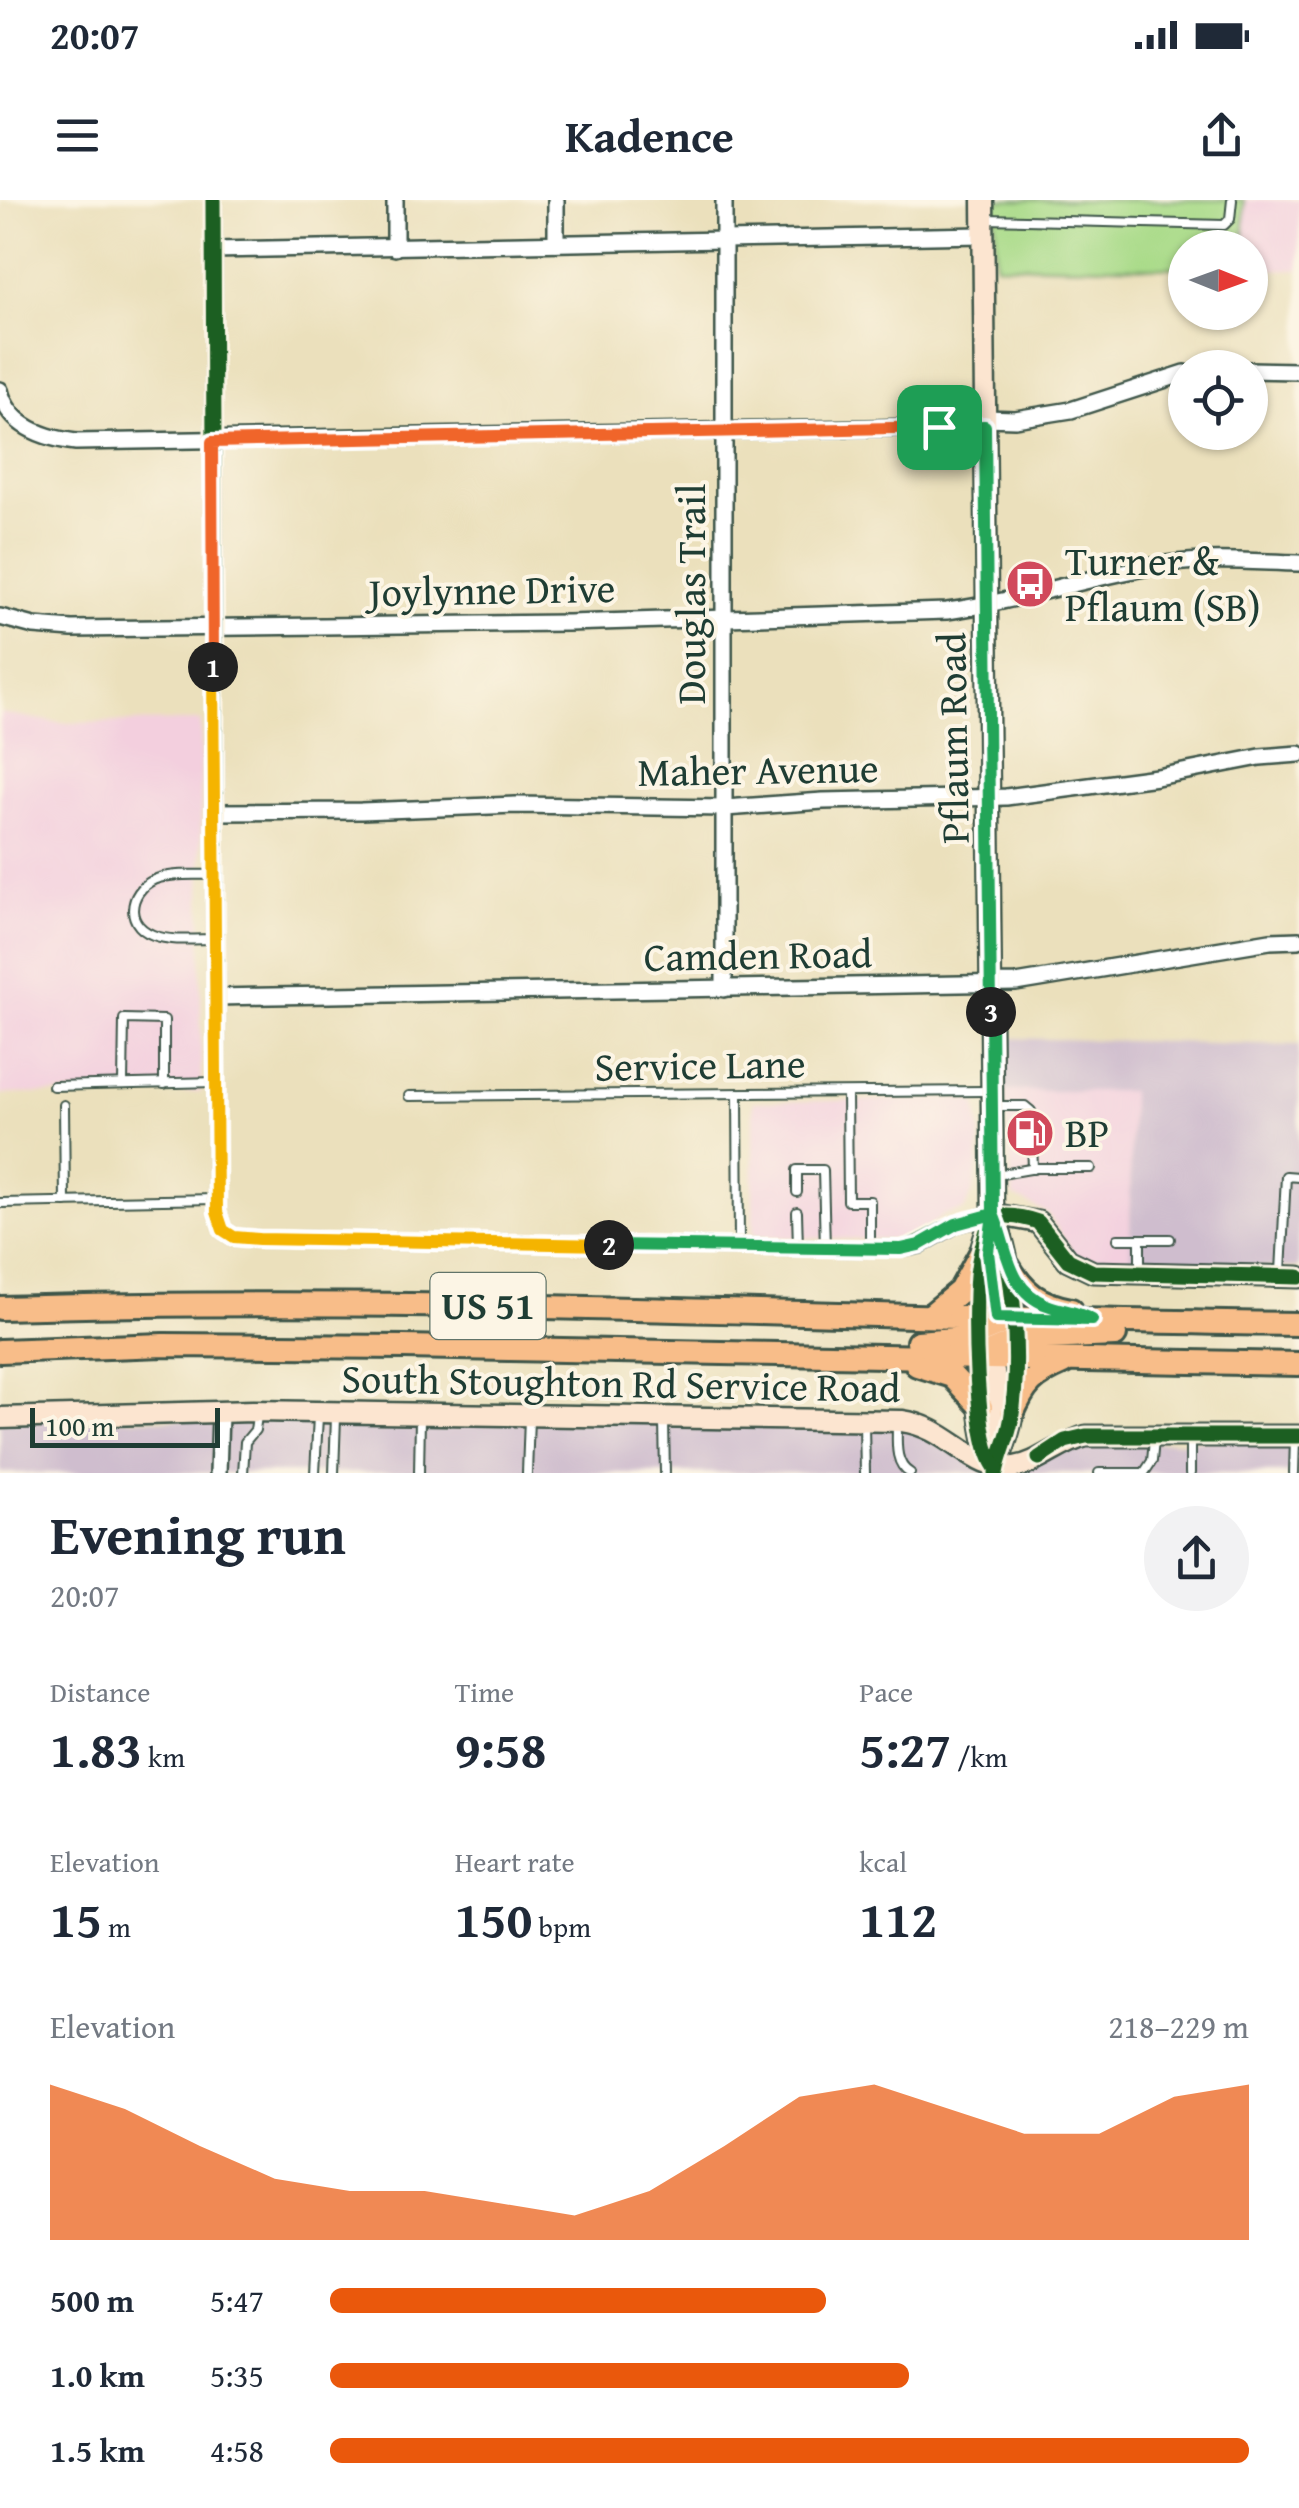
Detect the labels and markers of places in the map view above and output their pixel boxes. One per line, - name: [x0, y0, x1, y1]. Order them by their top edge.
- pin: [897, 385, 982, 470]
- place label: Turner & Pflaum (SB): [1065, 531, 1261, 636]
- bus stop icon: Turner & Pflaum (SB): [1004, 558, 1056, 610]
- pin: 1: [188, 642, 238, 692]
- pin: 3: [966, 987, 1016, 1037]
- place label: BP: [1065, 1103, 1109, 1162]
- fuel station icon: BP: [1004, 1107, 1056, 1159]
- pin: 2: [584, 1220, 634, 1270]

